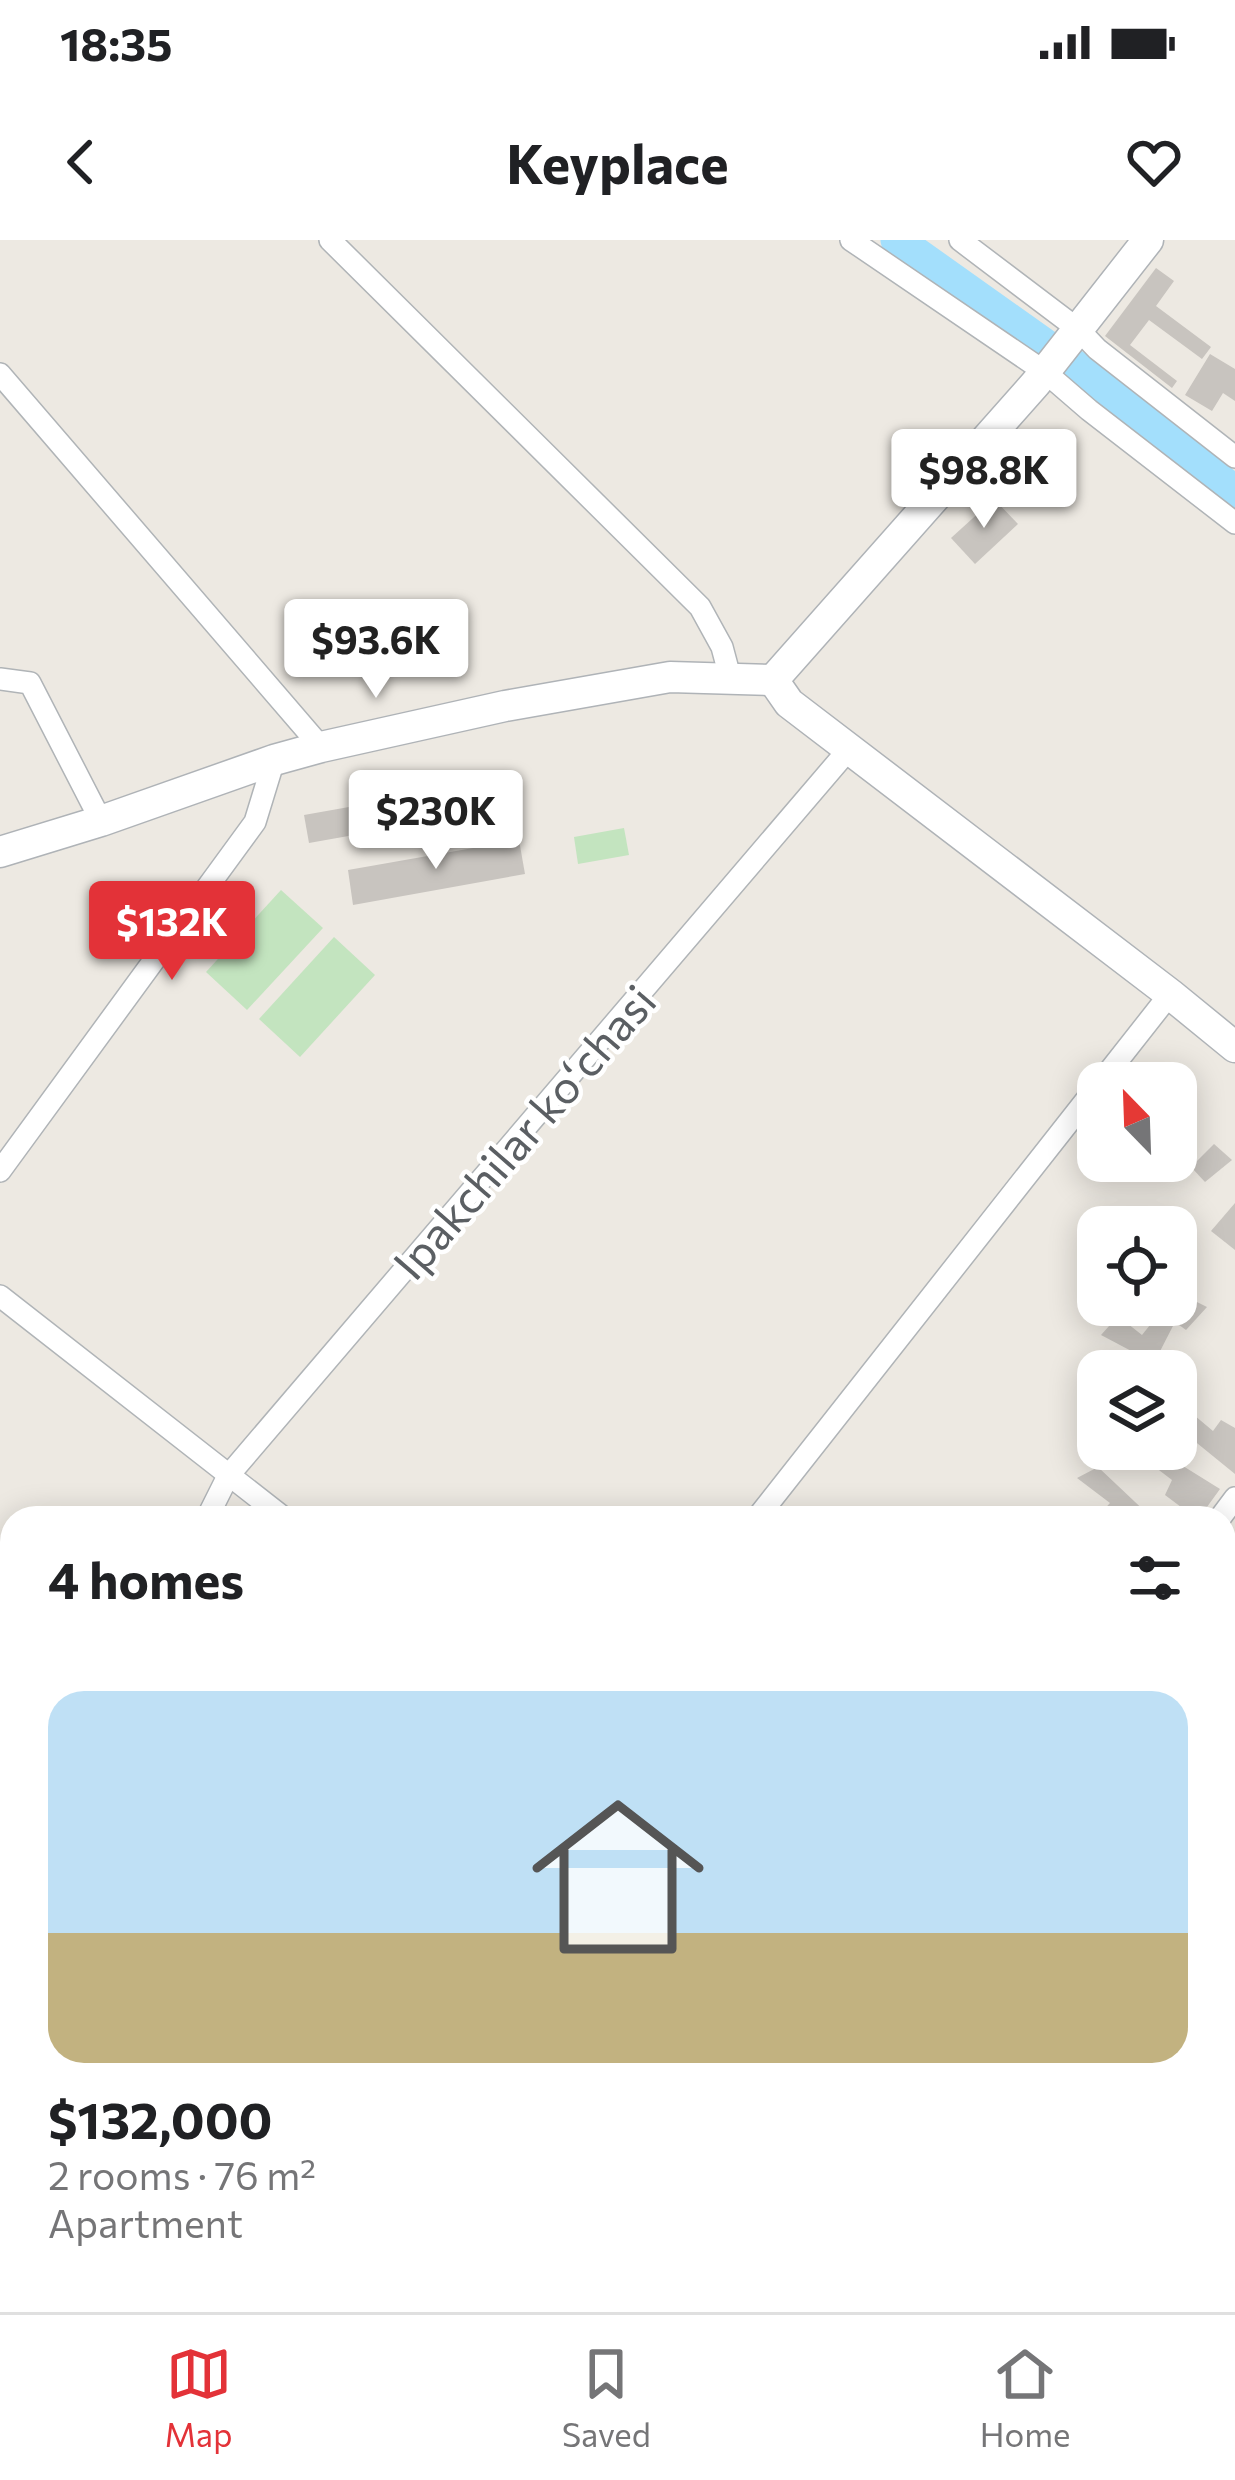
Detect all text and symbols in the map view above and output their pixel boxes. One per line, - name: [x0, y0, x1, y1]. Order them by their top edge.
- text: 18:35: [60, 15, 173, 70]
- icon: back: [48, 129, 114, 195]
- text: Keyplace: [506, 129, 729, 195]
- icon: heart: [1121, 129, 1187, 195]
- pin: $98.8K: [886, 429, 1082, 531]
- text: $98.8K: [918, 444, 1050, 492]
- pin: $93.6K: [278, 599, 474, 701]
- text: $93.6K: [311, 614, 441, 662]
- pin: $230K: [352, 770, 520, 872]
- text: $230K: [376, 785, 496, 833]
- pin: $132K: [88, 881, 256, 983]
- text: $132K: [116, 896, 228, 944]
- street label: Ipakchilar koʻchasi: [380, 973, 666, 1289]
- north arrow: [1077, 1062, 1197, 1182]
- map controls: [1077, 1062, 1197, 1470]
- button: locate: [1077, 1206, 1197, 1326]
- button: layers: [1077, 1350, 1197, 1470]
- icon: filters: [1122, 1545, 1188, 1611]
- text: 4 homes: [48, 1547, 244, 1610]
- icon: home: [510, 1769, 726, 1985]
- text: $132,000: [48, 2087, 273, 2150]
- text: 2 rooms · 76 m²: [48, 2150, 316, 2198]
- text: Apartment: [48, 2198, 243, 2246]
- tab: Map: [165, 2341, 233, 2454]
- tab: Saved: [562, 2341, 651, 2454]
- tab: Home: [980, 2341, 1070, 2454]

